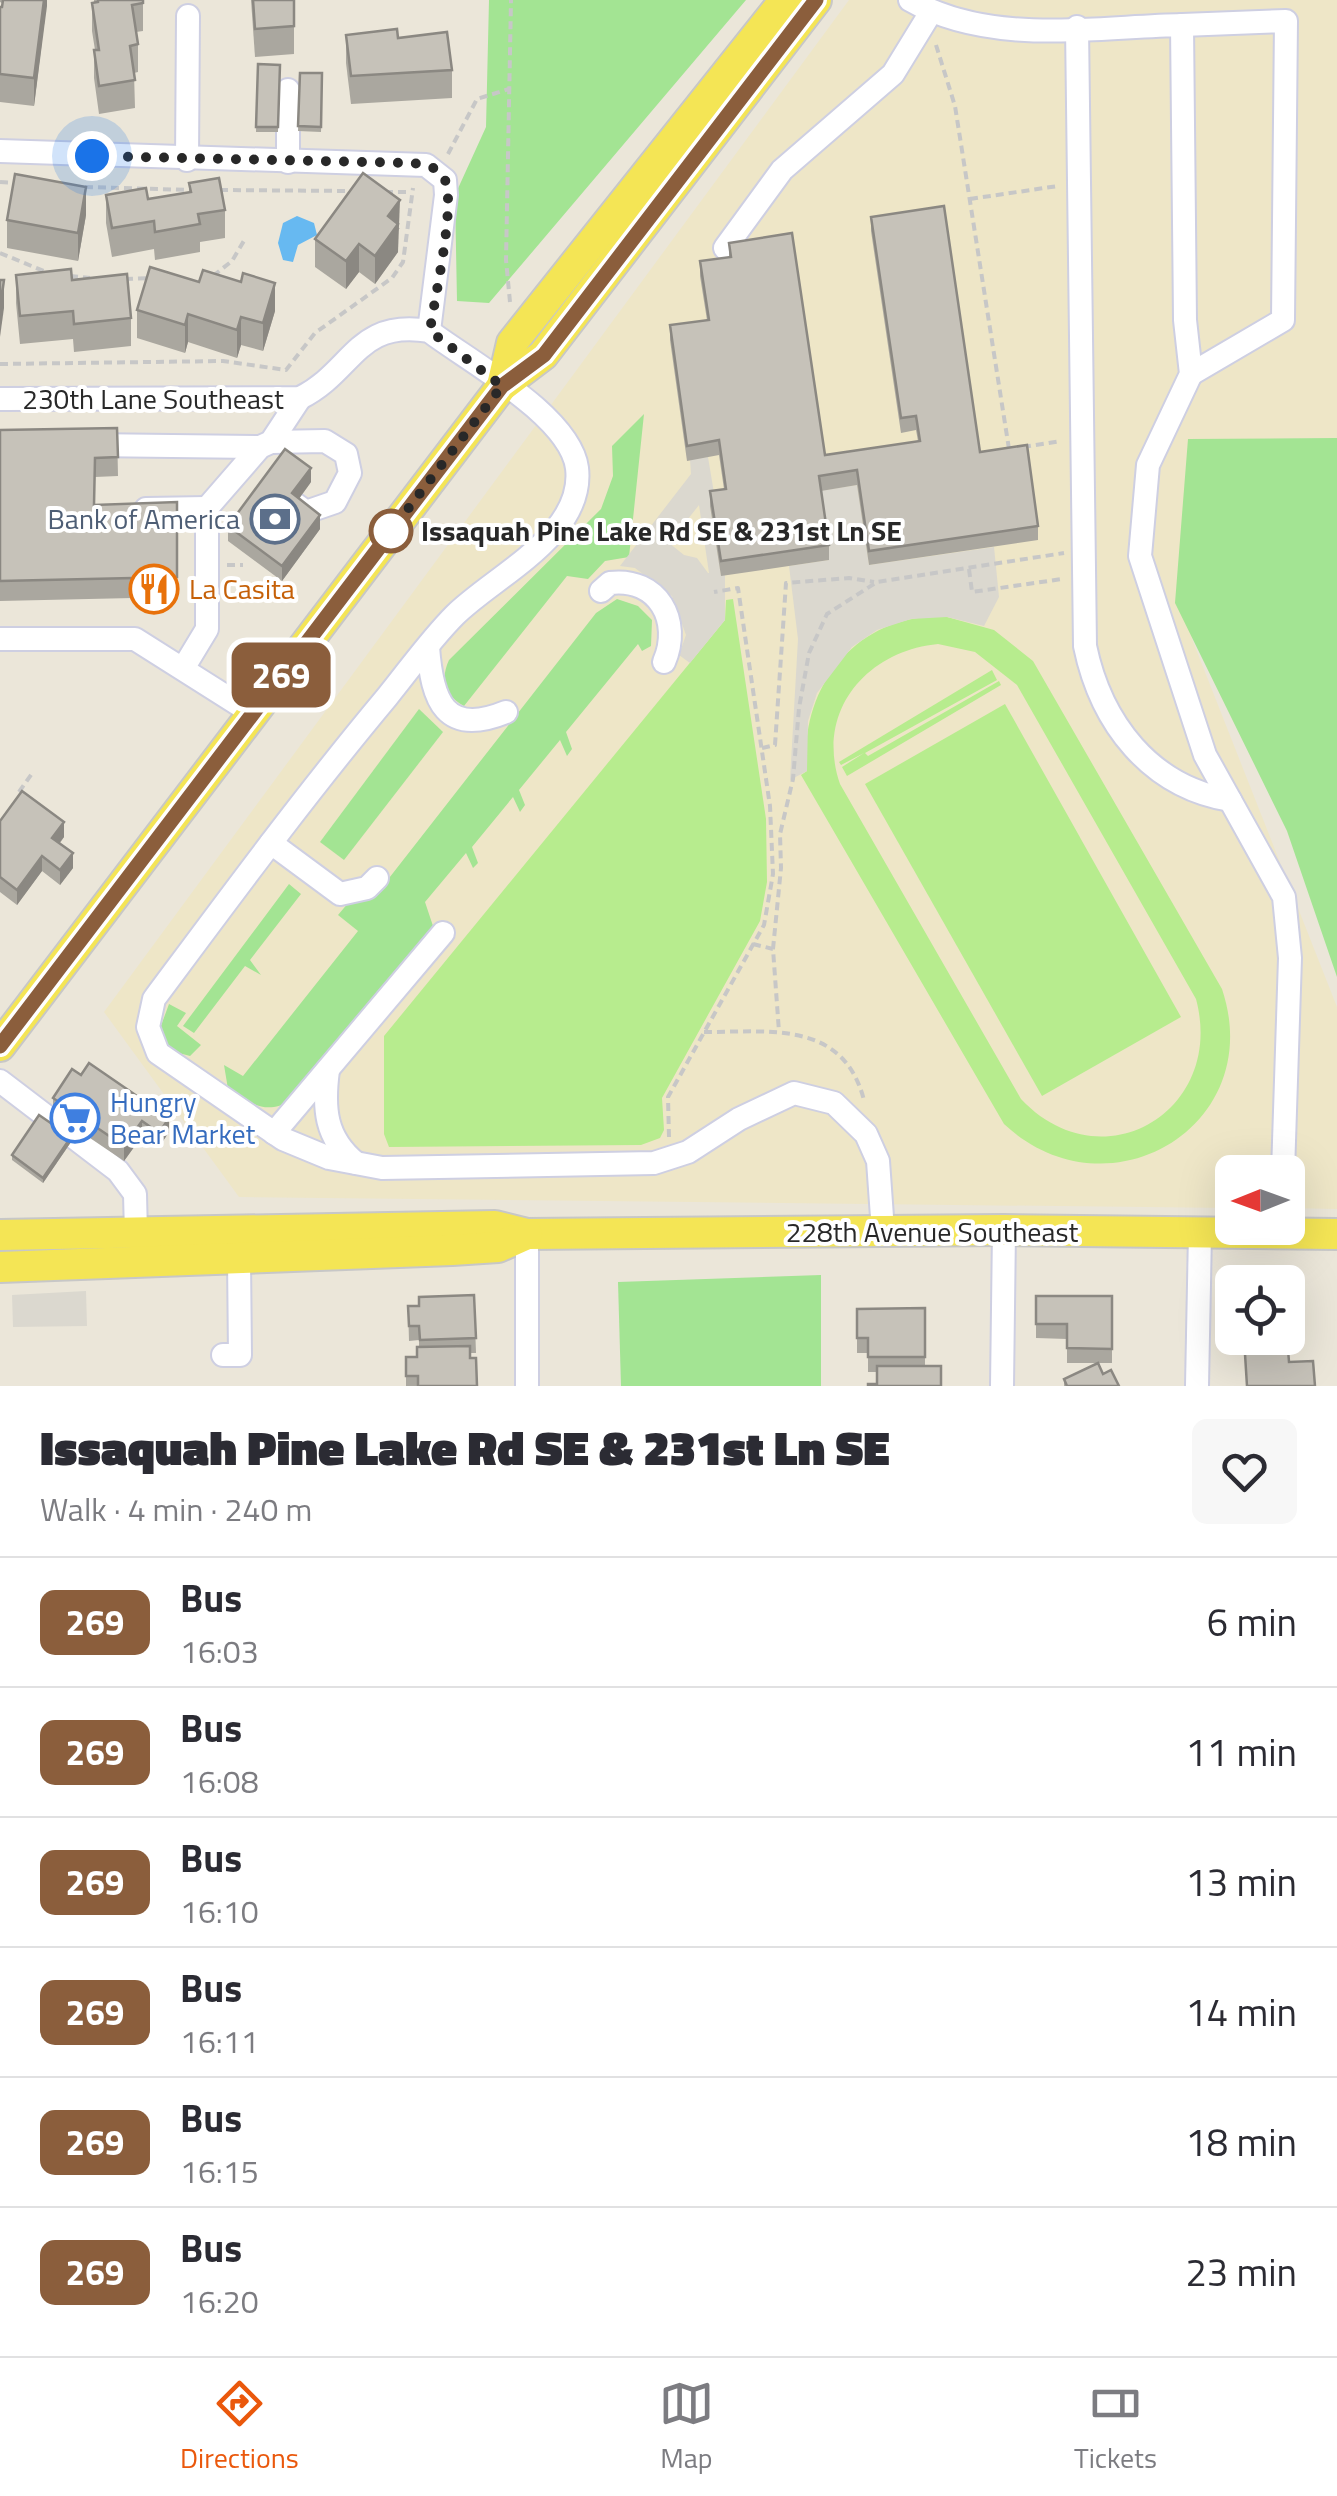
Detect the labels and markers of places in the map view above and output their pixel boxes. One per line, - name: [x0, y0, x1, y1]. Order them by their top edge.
- bank icon: Bank of America: [249, 493, 301, 545]
- place label: Bank of America: [48, 497, 240, 540]
- place label: Issaquah Pine Lake Rd SE & 231st Ln SE: [421, 509, 902, 552]
- marker: Issaquah Pine Lake Rd SE & 231st Ln SE: [370, 510, 412, 552]
- restaurant icon: La Casita: [128, 563, 180, 615]
- place label: La Casita: [189, 567, 295, 610]
- place label: Hungry Bear Market: [110, 1080, 256, 1155]
- supermarket icon: Hungry Bear Market: [49, 1092, 101, 1144]

